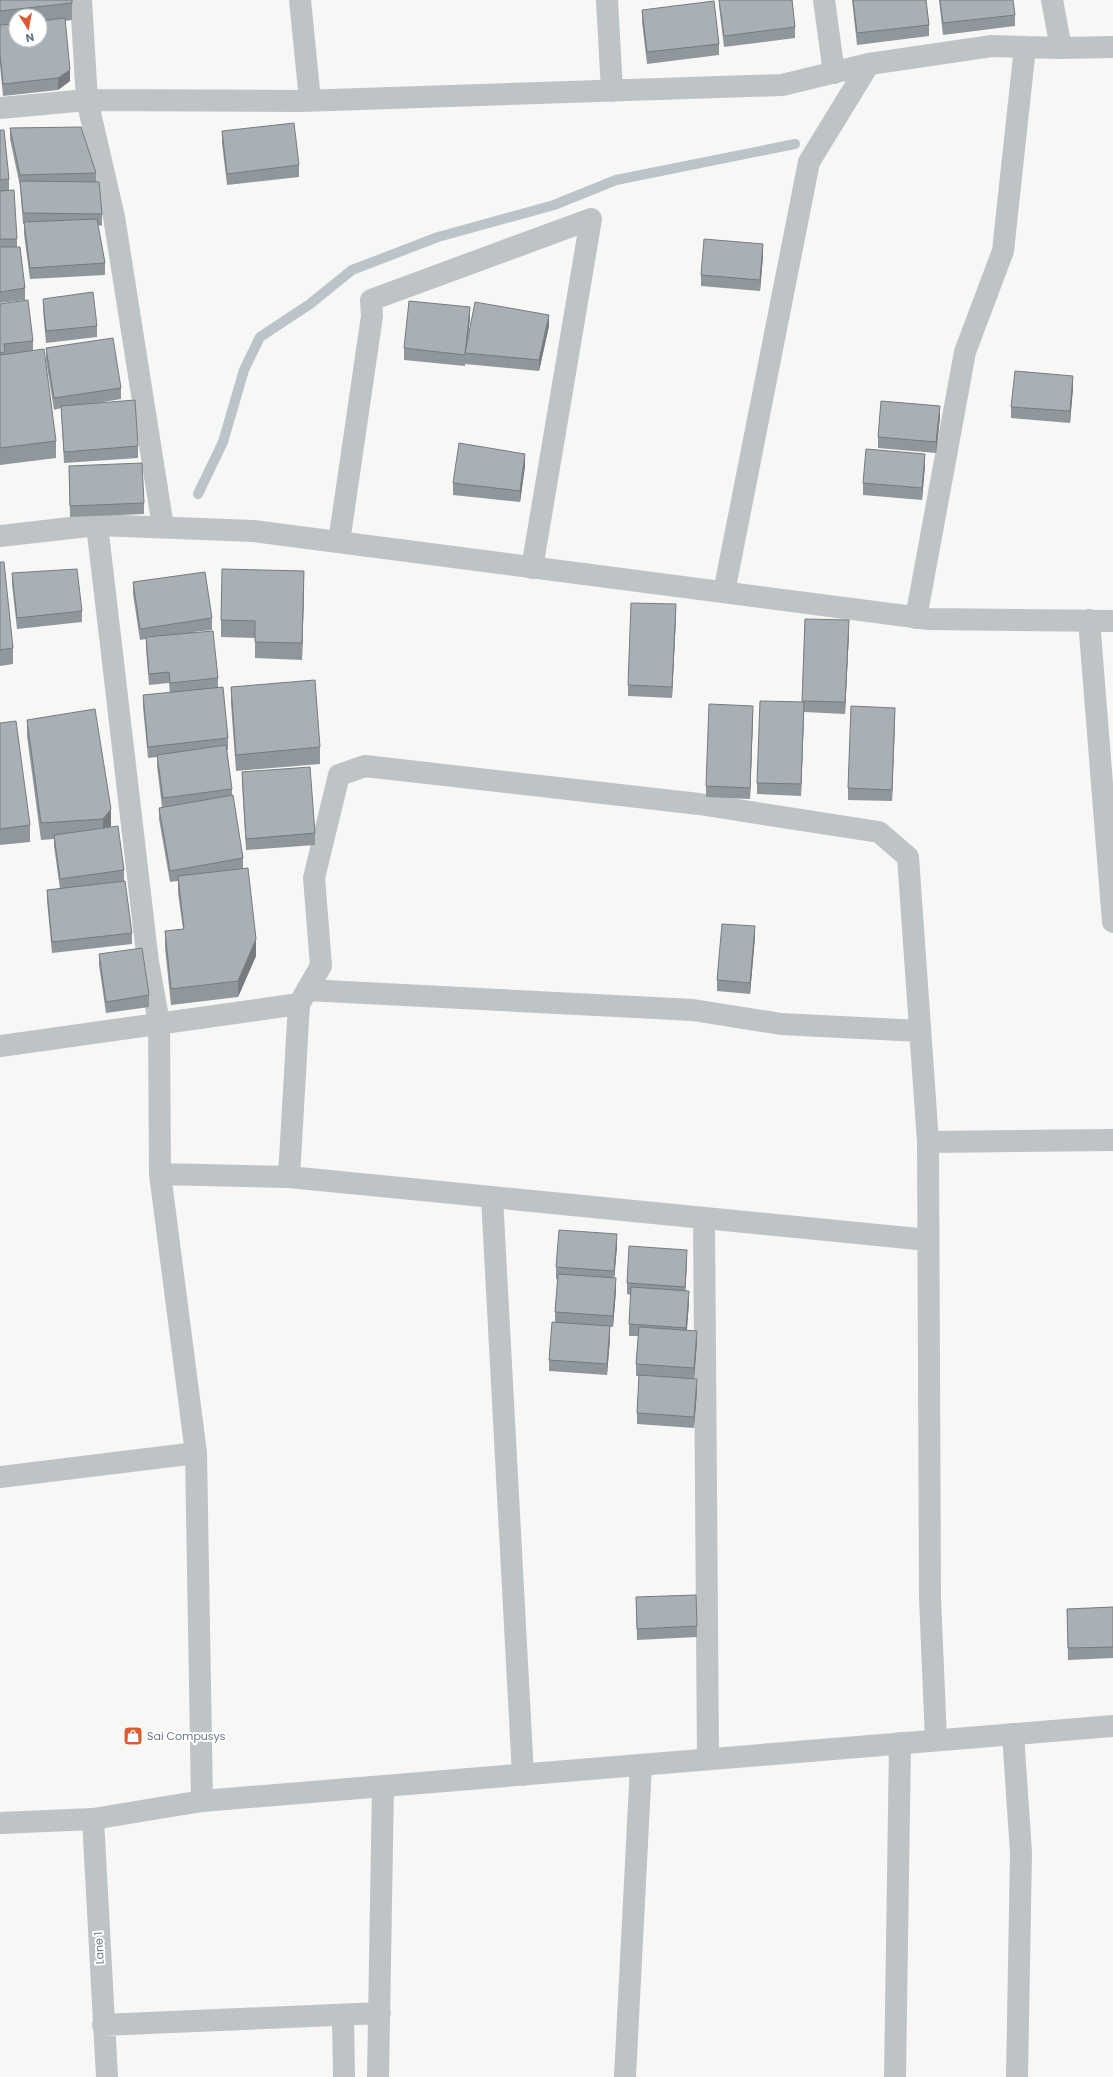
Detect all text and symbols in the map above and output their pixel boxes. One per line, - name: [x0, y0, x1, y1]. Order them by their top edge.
- north arrow: [8, 8, 48, 48]
- text: N: [24, 29, 35, 46]
- shop icon: Sai Compusys: [122, 1725, 144, 1747]
- place label: Sai Compusys: [147, 1728, 226, 1744]
- street label: Lane 1: [90, 1931, 108, 1965]

